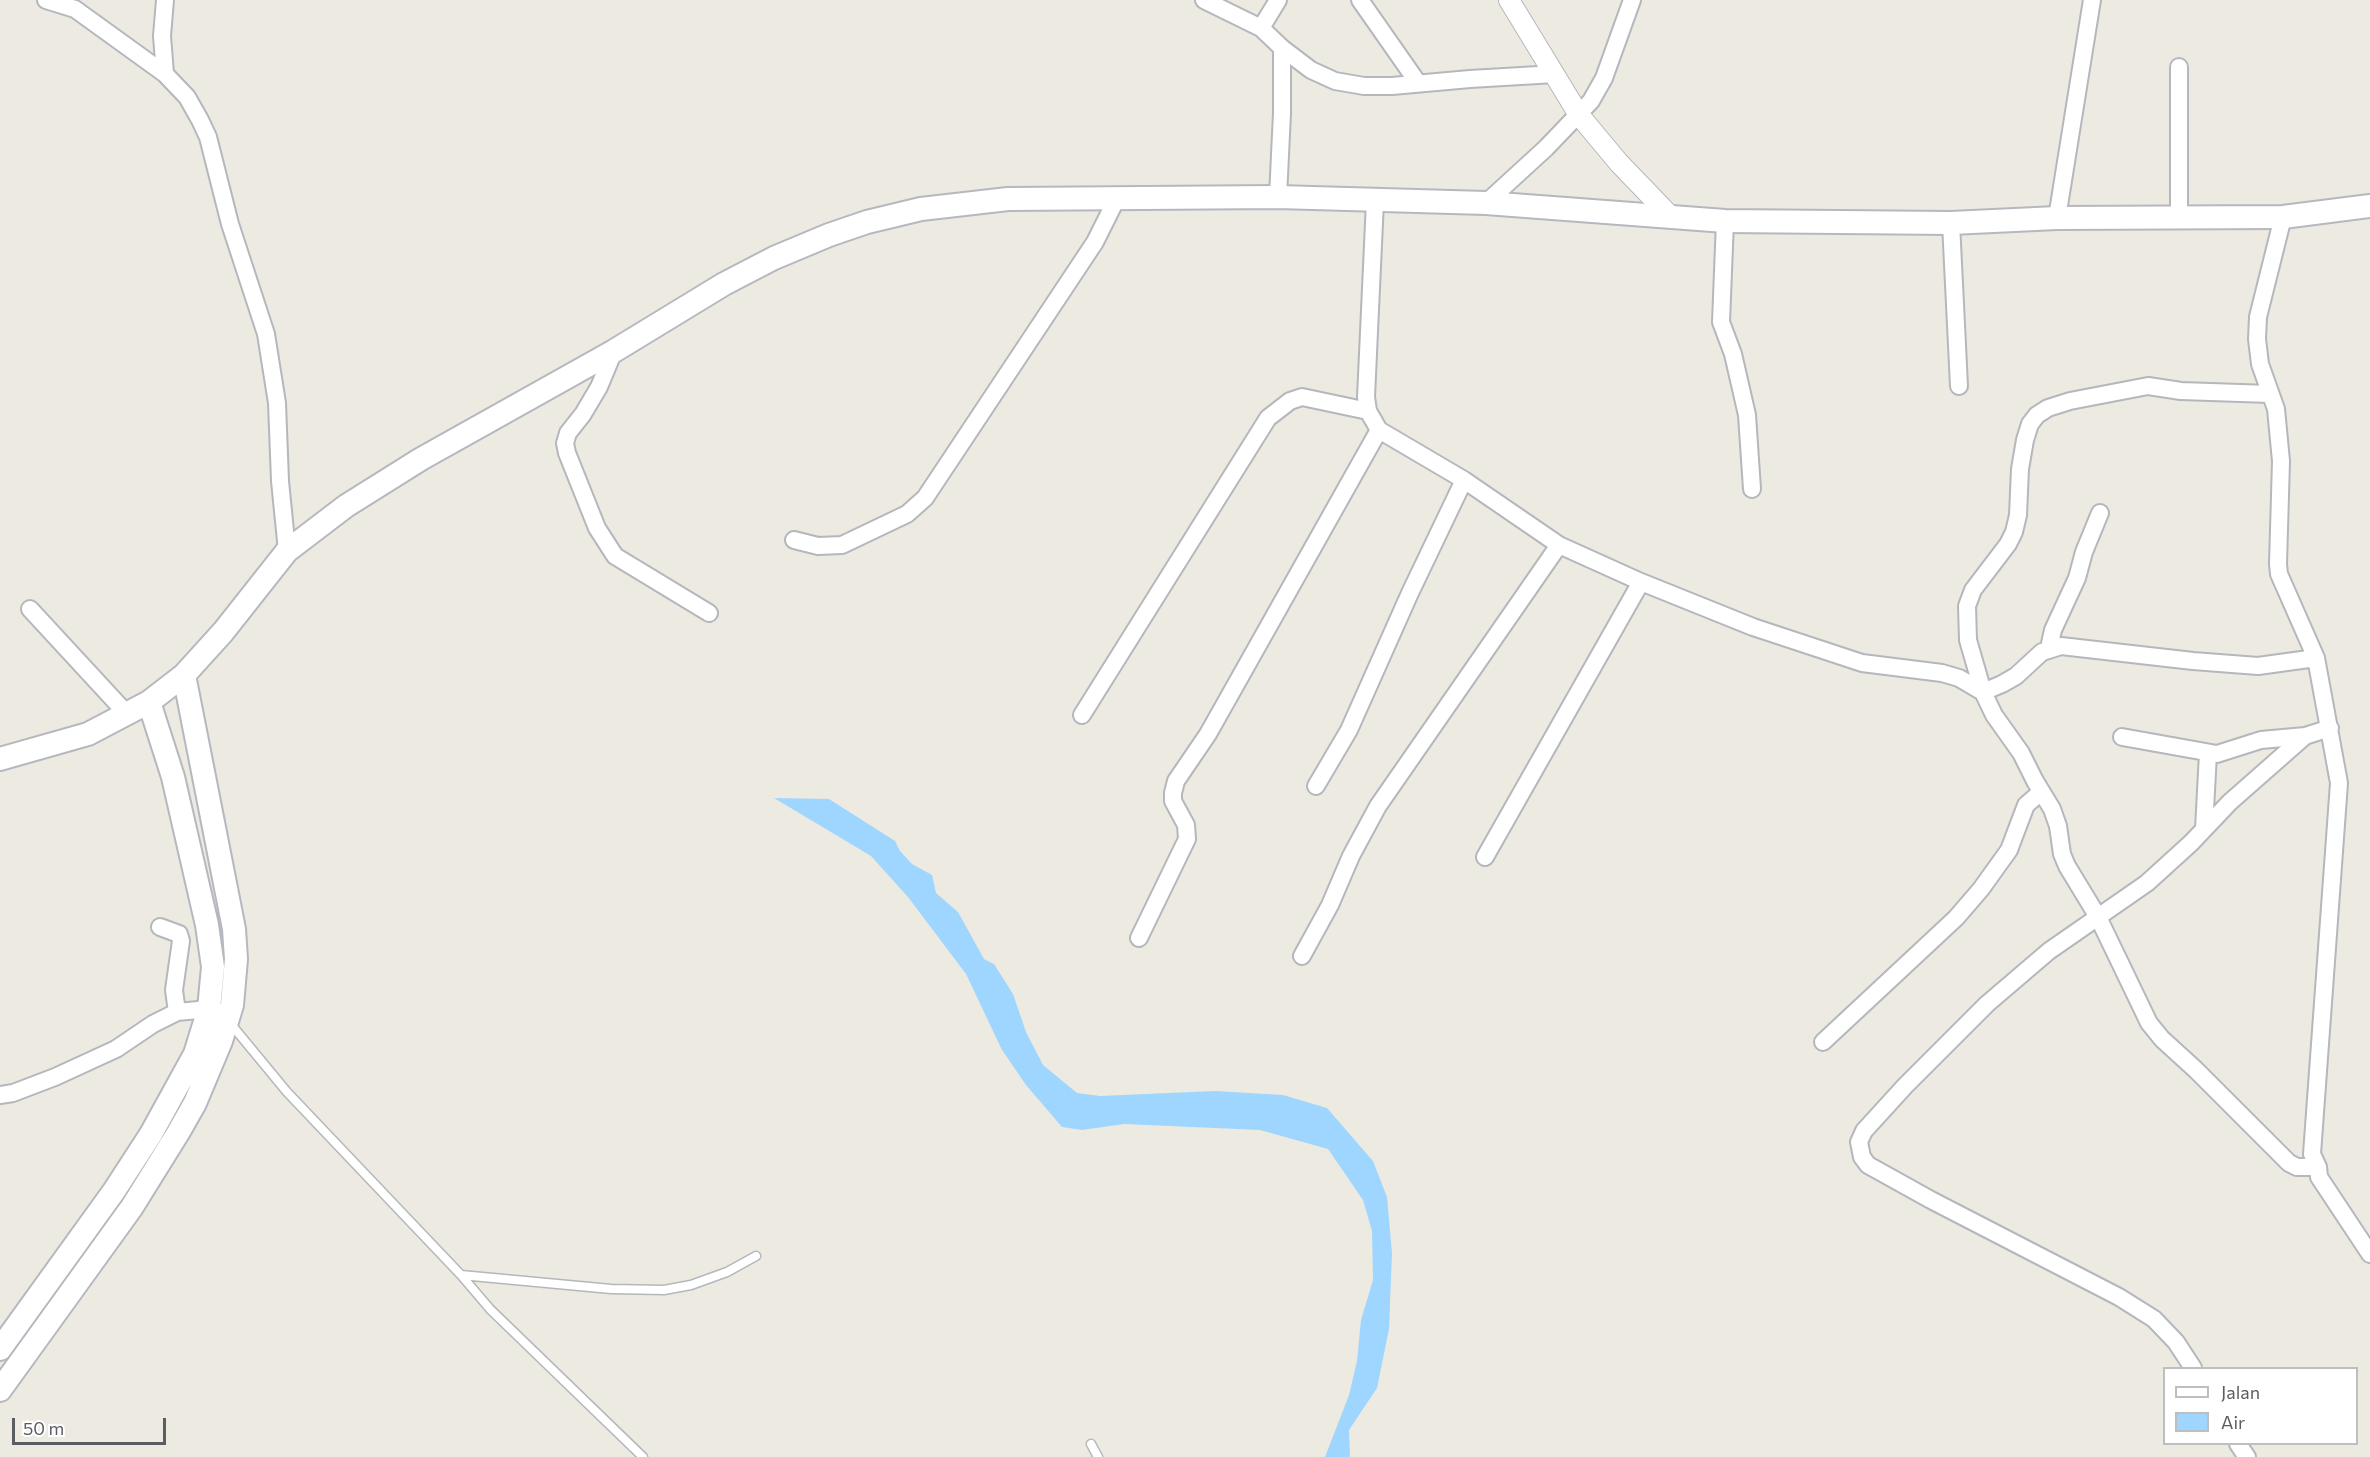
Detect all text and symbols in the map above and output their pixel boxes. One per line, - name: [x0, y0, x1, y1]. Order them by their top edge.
- legend: [2163, 1367, 2358, 1445]
- text: Jalan: [2221, 1381, 2260, 1403]
- scale bar: [15, 1406, 170, 1444]
- text: Air: [2221, 1411, 2245, 1433]
- text: 50 m: [23, 1417, 64, 1439]

